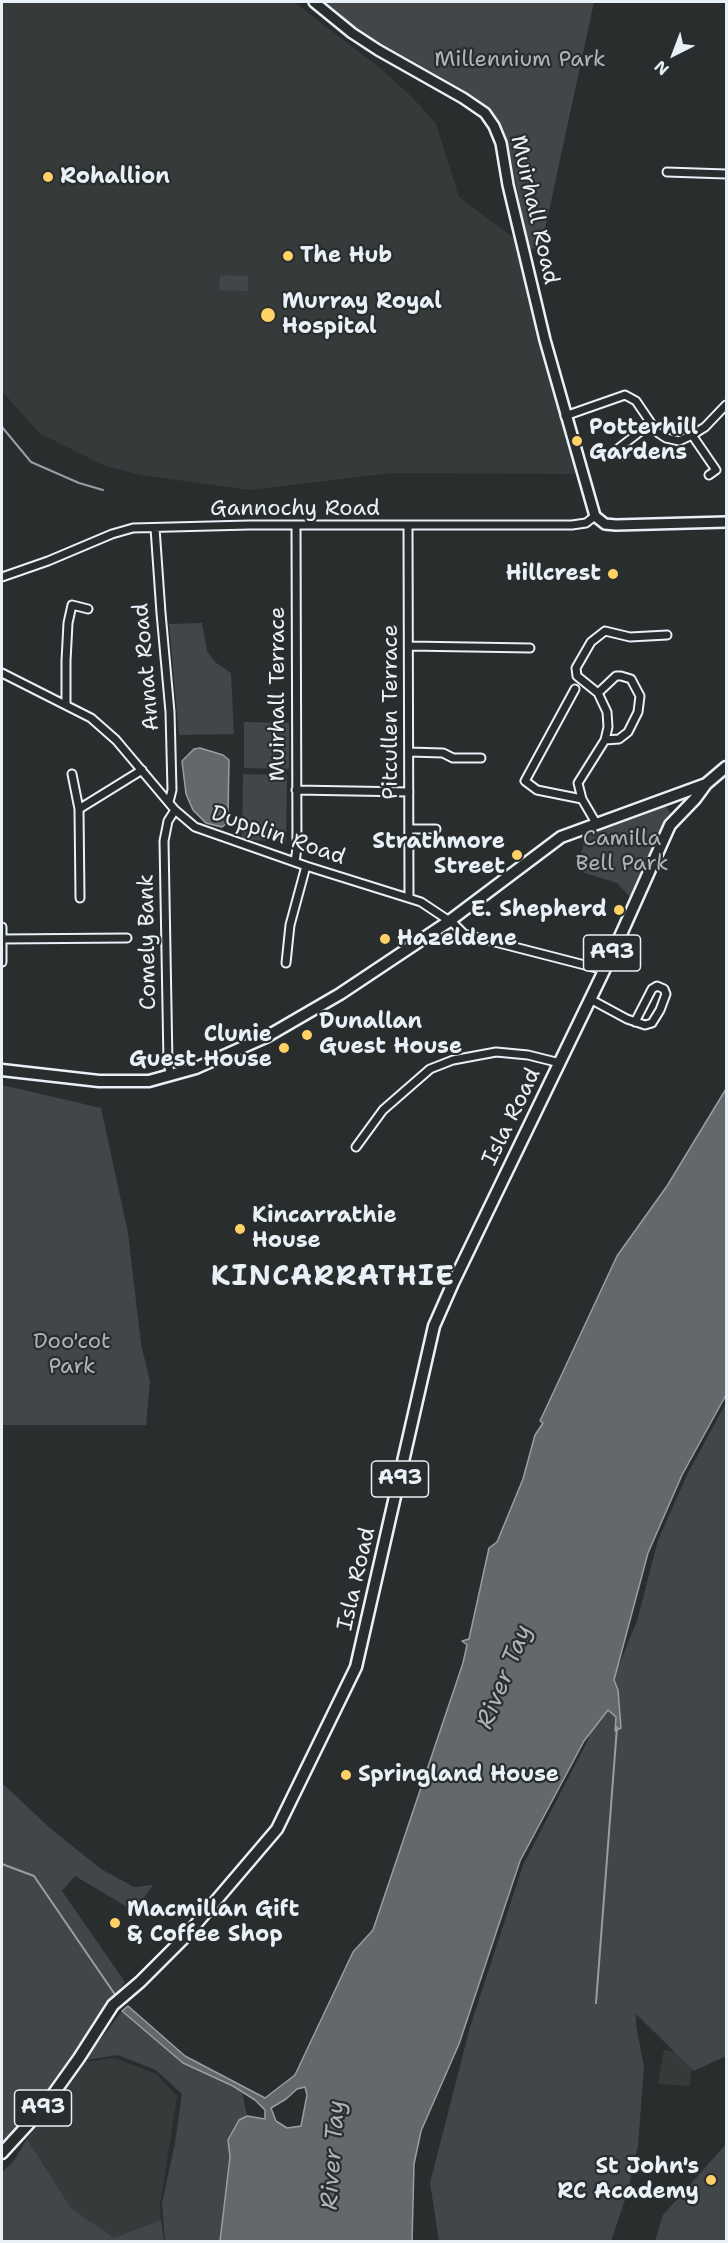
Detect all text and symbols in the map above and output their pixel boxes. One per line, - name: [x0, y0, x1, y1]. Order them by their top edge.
- north arrow: [644, 24, 704, 84]
- park label: Millennium Park: [434, 47, 606, 73]
- text: N: [650, 56, 673, 80]
- street label: Muirhall Road: [504, 133, 564, 287]
- place label: Rohallion: [60, 164, 170, 190]
- marker: Rohallion: [41, 170, 55, 184]
- place label: The Hub: [300, 243, 392, 269]
- marker: The Hub: [281, 249, 295, 263]
- place label: Murray Royal Hospital: [282, 289, 442, 340]
- marker: Murray Royal Hospital: [259, 306, 277, 324]
- place label: Potterhill Gardens: [589, 415, 698, 466]
- marker: Potterhill Gardens: [570, 434, 584, 448]
- street label: Gannochy Road: [210, 496, 380, 522]
- place label: Hillcrest: [506, 561, 601, 587]
- marker: Hillcrest: [606, 567, 620, 581]
- street label: Annat Road: [128, 602, 166, 732]
- street label: Muirhall Terrace: [265, 607, 291, 781]
- street label: Pitcullen Terrace: [378, 624, 404, 800]
- street label: Dupplin Road: [207, 801, 349, 871]
- park label: Camilla Bell Park: [575, 826, 669, 878]
- place label: Strathmore Street: [372, 829, 505, 880]
- marker: Strathmore Street: [510, 848, 524, 862]
- street label: Comely Bank: [134, 874, 162, 1010]
- place label: E. Shepherd: [471, 897, 607, 923]
- marker: E. Shepherd: [612, 903, 626, 917]
- place label: Hazeldene: [397, 926, 517, 952]
- marker: Hazeldene: [378, 932, 392, 946]
- road number: A93: [584, 935, 640, 971]
- place label: Dunallan Guest House: [319, 1009, 462, 1060]
- place label: Clunie Guest House: [129, 1022, 272, 1074]
- marker: Dunallan Guest House: [300, 1028, 314, 1042]
- marker: Clunie Guest House: [277, 1041, 291, 1055]
- street label: Isla Road: [477, 1064, 547, 1170]
- place label: Kincarrathie House: [252, 1203, 397, 1254]
- marker: Kincarrathie House: [233, 1222, 247, 1236]
- district label: KINCARRATHIE: [211, 1261, 455, 1295]
- park label: Doo'cot Park: [33, 1329, 111, 1380]
- road number: A93: [372, 1461, 428, 1497]
- street label: Isla Road: [332, 1525, 382, 1633]
- water label: River Tay: [471, 1621, 539, 1733]
- place label: Springland House: [358, 1762, 559, 1788]
- marker: Springland House: [339, 1768, 353, 1782]
- place label: Macmillan Gift & Coffee Shop: [127, 1897, 299, 1948]
- marker: Macmillan Gift & Coffee Shop: [108, 1916, 122, 1930]
- road number: A93: [15, 2090, 72, 2126]
- water label: River Tay: [316, 2099, 352, 2211]
- place label: St John's RC Academy: [557, 2154, 699, 2206]
- marker: St John's RC Academy: [704, 2173, 718, 2187]

